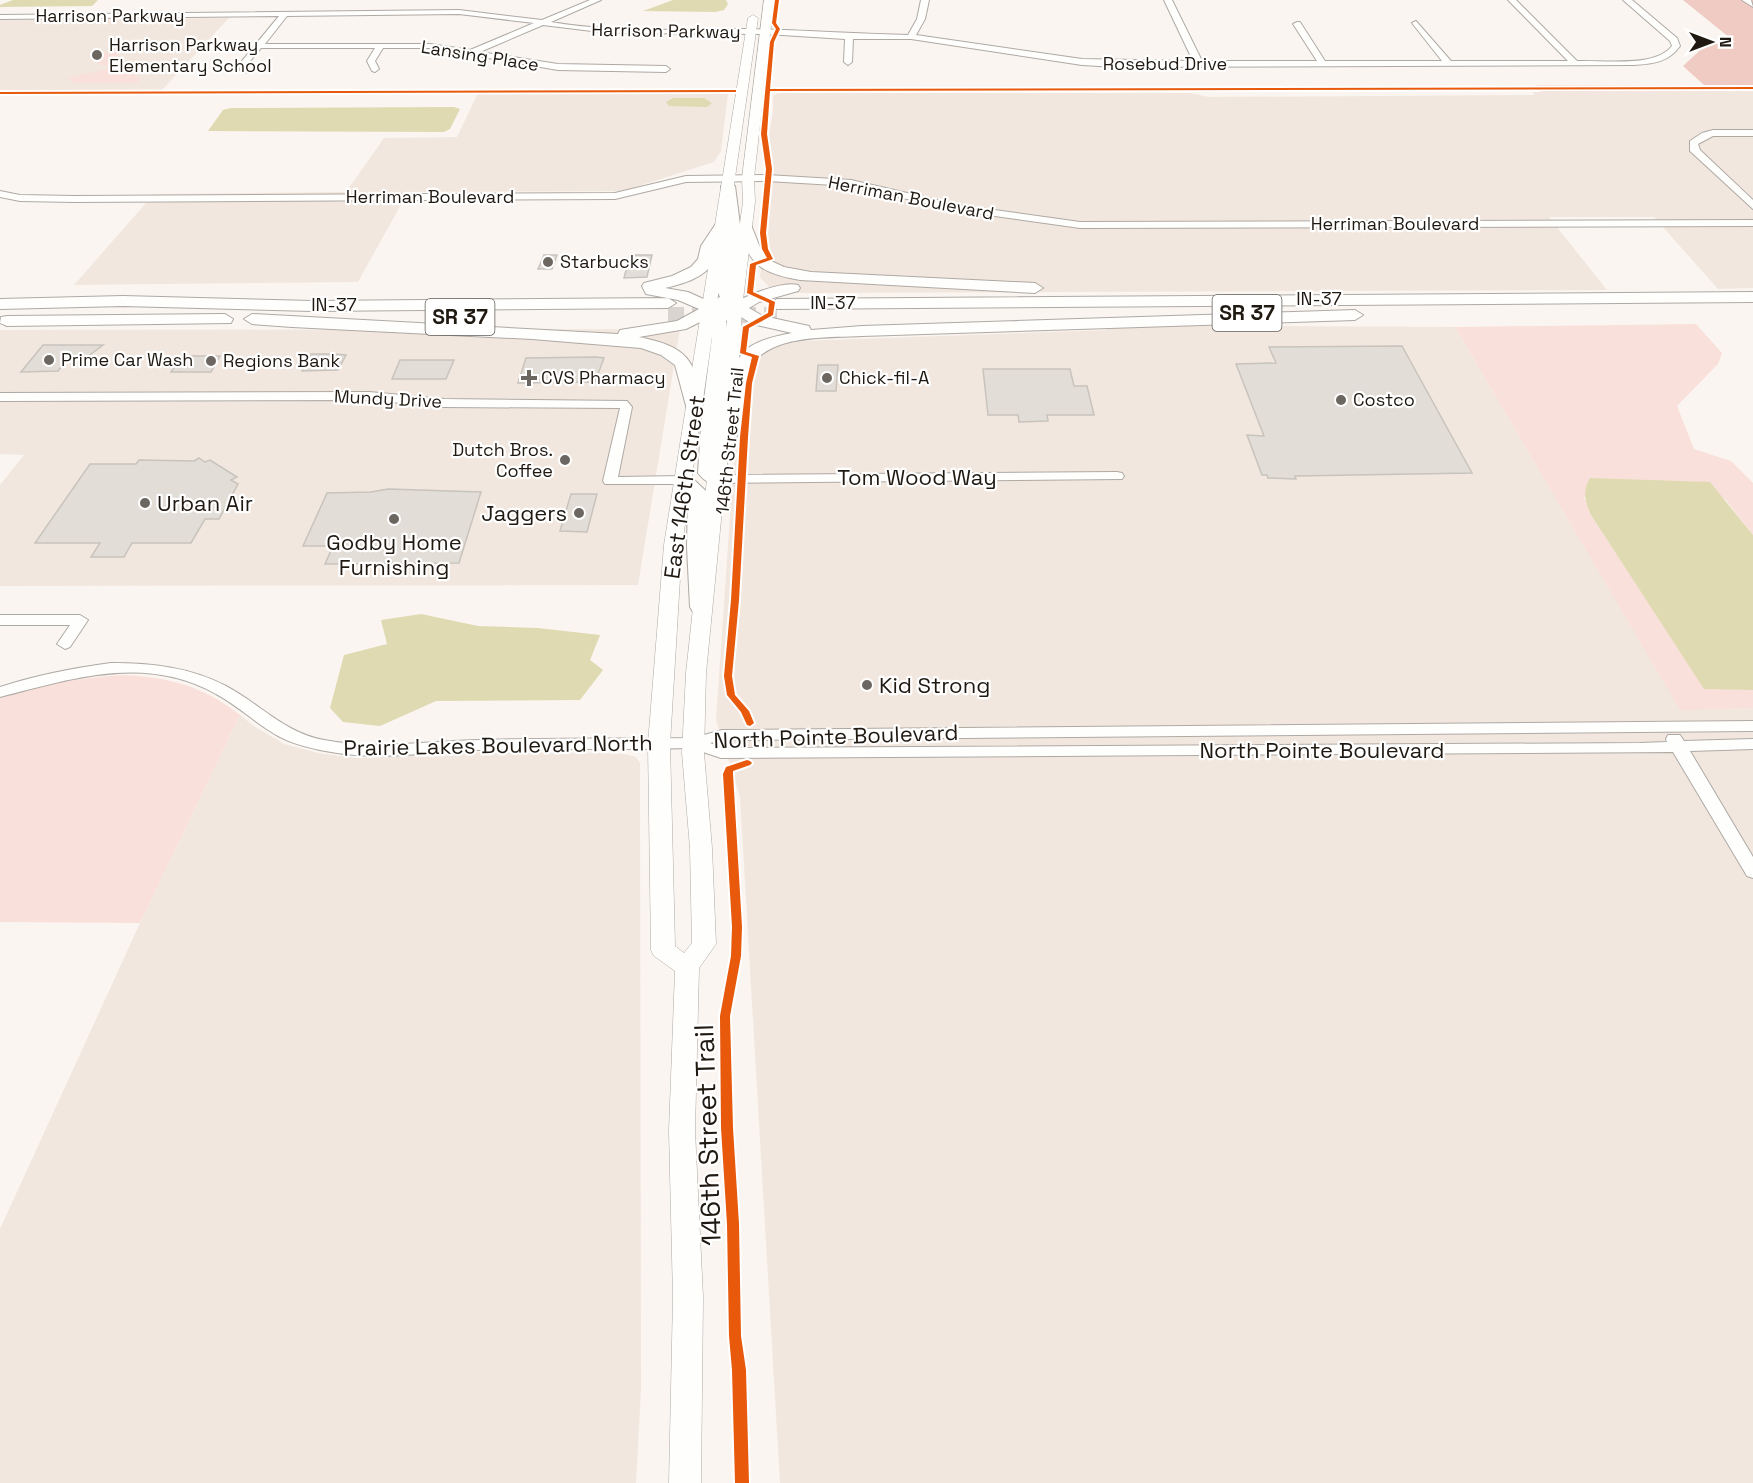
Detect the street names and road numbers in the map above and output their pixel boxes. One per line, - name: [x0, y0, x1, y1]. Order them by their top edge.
- street label: Harrison Parkway: [35, 4, 185, 27]
- street label: Harrison Parkway: [591, 18, 741, 43]
- street label: Lansing Place: [419, 35, 541, 76]
- street label: Rosebud Drive: [1103, 52, 1227, 75]
- street label: Herriman Boulevard: [826, 170, 996, 225]
- street label: Herriman Boulevard: [346, 185, 514, 208]
- street label: Herriman Boulevard: [1311, 212, 1479, 235]
- street label: IN-37: [1296, 287, 1342, 310]
- street label: IN-37: [810, 291, 856, 314]
- street label: IN-37: [311, 293, 357, 316]
- road number: SR 37: [1212, 295, 1282, 331]
- road number: SR 37: [426, 299, 494, 335]
- street label: 146th Street Trail: [710, 366, 749, 516]
- street label: Mundy Drive: [334, 384, 443, 413]
- street label: East 146th Street: [657, 393, 711, 581]
- street label: Tom Wood Way: [837, 463, 997, 491]
- street label: North Pointe Boulevard: [713, 718, 959, 754]
- street label: Prairie Lakes Boulevard North: [343, 728, 653, 762]
- street label: North Pointe Boulevard: [1200, 736, 1445, 764]
- street label: 146th Street Trail: [686, 1024, 729, 1246]

